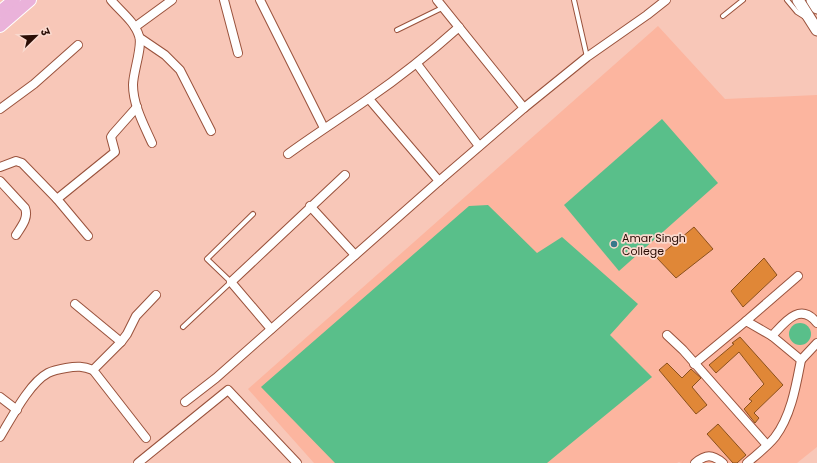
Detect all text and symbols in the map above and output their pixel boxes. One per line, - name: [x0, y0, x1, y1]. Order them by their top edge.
- north arrow: [16, 16, 56, 56]
- text: उ: [36, 25, 54, 39]
- place label: Amar Singh College: [622, 230, 686, 259]
- marker: Amar Singh College: [609, 239, 619, 249]

